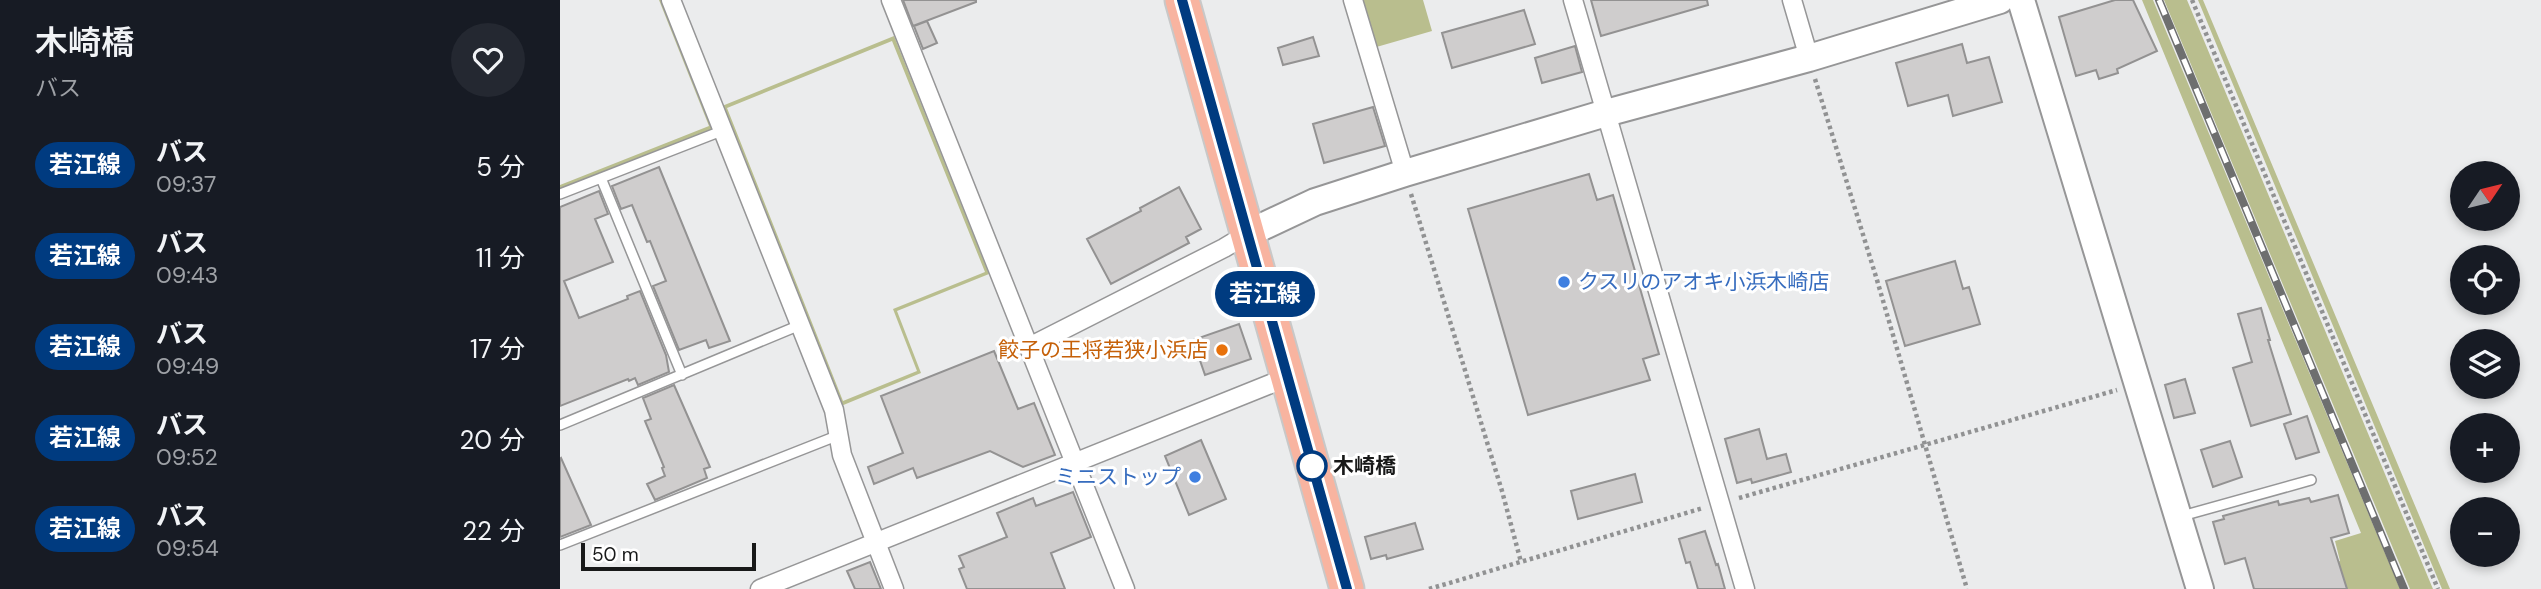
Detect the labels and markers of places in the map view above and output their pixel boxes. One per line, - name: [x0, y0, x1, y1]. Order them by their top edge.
- place label: クスリのアオキ小浜木崎店: [1578, 268, 1829, 296]
- marker: クスリのアオキ小浜木崎店: [1556, 274, 1572, 290]
- place label: 餃子の王将若狭小浜店: [998, 336, 1208, 364]
- marker: 餃子の王将若狭小浜店: [1214, 342, 1230, 358]
- marker: 木崎橋: [1297, 451, 1327, 481]
- place label: 木崎橋: [1333, 452, 1396, 480]
- place label: ミニストップ: [1055, 463, 1181, 491]
- marker: ミニストップ: [1187, 469, 1203, 485]

